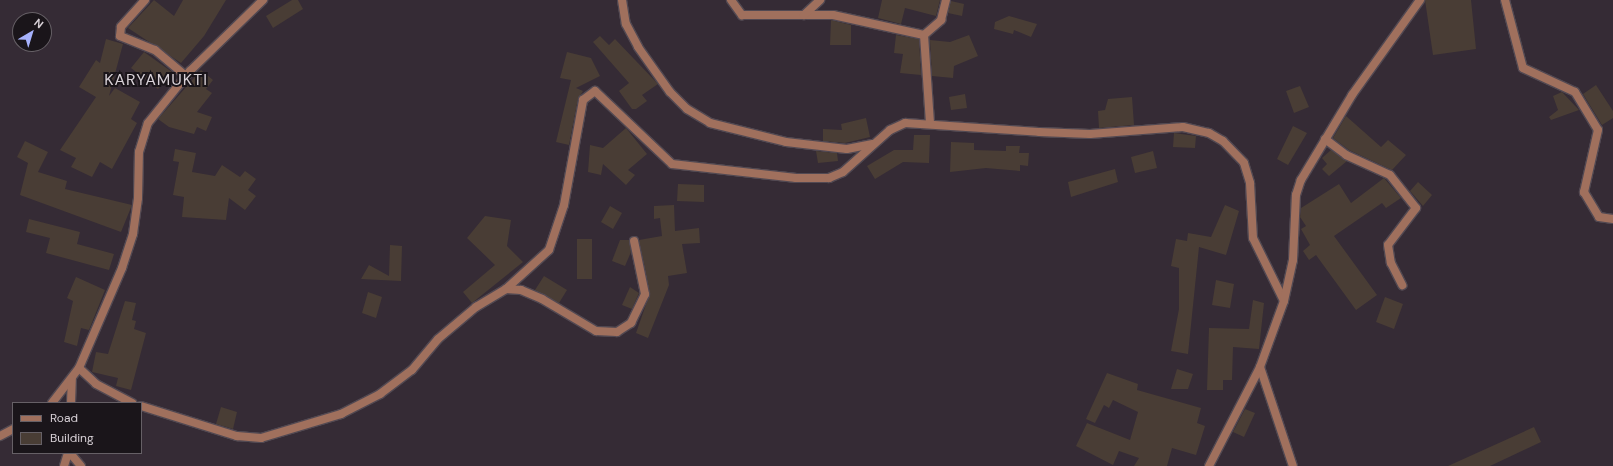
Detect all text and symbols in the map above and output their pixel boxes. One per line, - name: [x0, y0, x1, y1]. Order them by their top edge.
- north arrow: [12, 12, 52, 52]
- text: N: [31, 15, 46, 31]
- district label: KARYAMUKTI: [104, 70, 208, 90]
- legend: [12, 402, 142, 454]
- text: Road: [50, 410, 78, 426]
- text: Building: [50, 430, 94, 446]

